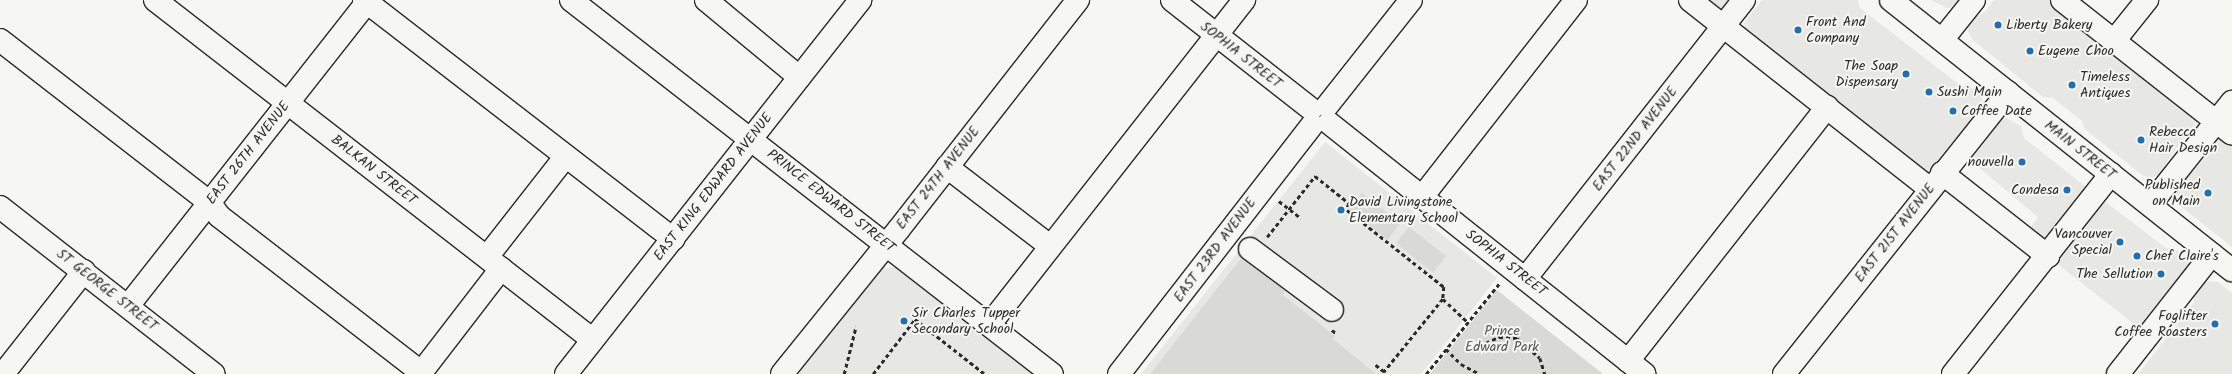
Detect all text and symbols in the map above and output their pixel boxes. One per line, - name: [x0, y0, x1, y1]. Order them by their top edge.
- place label: Front And Company: [1806, 14, 1866, 46]
- place label: Liberty Bakery: [2006, 17, 2092, 33]
- street label: SOPHIA STREET: [1197, 18, 1285, 92]
- marker: Liberty Bakery: [1993, 20, 2003, 30]
- marker: Front And Company: [1793, 25, 1803, 35]
- place label: Eugene Choo: [2038, 43, 2114, 59]
- marker: Eugene Choo: [2025, 46, 2035, 56]
- place label: The Soap Dispensary: [1835, 58, 1898, 90]
- marker: The Soap Dispensary: [1901, 69, 1911, 79]
- place label: Timeless Antiques: [2080, 69, 2130, 102]
- marker: Timeless Antiques: [2067, 80, 2077, 90]
- street label: EAST 22ND AVENUE: [1589, 83, 1681, 195]
- place label: Sushi Main: [1937, 84, 2002, 100]
- marker: Sushi Main: [1924, 87, 1934, 97]
- street label: EAST 26TH AVENUE: [203, 98, 293, 208]
- place label: Coffee Date: [1961, 103, 2032, 119]
- marker: Coffee Date: [1948, 106, 1958, 116]
- street label: EAST KING EDWARD AVENUE: [650, 110, 776, 264]
- street label: MAIN STREET: [2041, 117, 2119, 183]
- street label: EAST 24TH AVENUE: [893, 123, 983, 233]
- place label: Rebecca Hair Design: [2149, 124, 2217, 156]
- street label: BALKAN STREET: [328, 131, 420, 209]
- marker: Rebecca Hair Design: [2136, 135, 2146, 145]
- street label: PRINCE EDWARD STREET: [763, 146, 899, 256]
- place label: nouvella: [1968, 154, 2014, 170]
- marker: nouvella: [2017, 157, 2027, 167]
- place label: Published on Main: [2145, 177, 2200, 210]
- street label: EAST 21ST AVENUE: [1851, 180, 1939, 286]
- place label: Condesa: [2011, 182, 2059, 198]
- marker: Condesa: [2062, 185, 2072, 195]
- marker: Published on Main: [2203, 188, 2213, 198]
- street label: EAST 23RD AVENUE: [1170, 194, 1260, 306]
- place label: David Livingstone Elementary School: [1349, 194, 1458, 226]
- marker: David Livingstone Elementary School: [1336, 205, 1346, 215]
- street label: SOPHIA STREET: [1462, 226, 1550, 300]
- place label: Vancouver Special: [2054, 226, 2112, 258]
- marker: Vancouver Special: [2115, 237, 2125, 247]
- street label: ST GEORGE STREET: [53, 245, 161, 335]
- place label: Chef Claire's: [2145, 248, 2219, 264]
- marker: Chef Claire's: [2132, 251, 2142, 261]
- place label: The Sellution: [2076, 266, 2153, 282]
- marker: The Sellution: [2156, 269, 2166, 279]
- place label: Sir Charles Tupper Secondary School: [912, 305, 1020, 338]
- place label: Foglifter Coffee Roasters: [2114, 308, 2207, 340]
- marker: Sir Charles Tupper Secondary School: [899, 316, 909, 326]
- marker: Foglifter Coffee Roasters: [2210, 319, 2220, 329]
- park label: Prince Edward Park: [1465, 323, 1539, 356]

